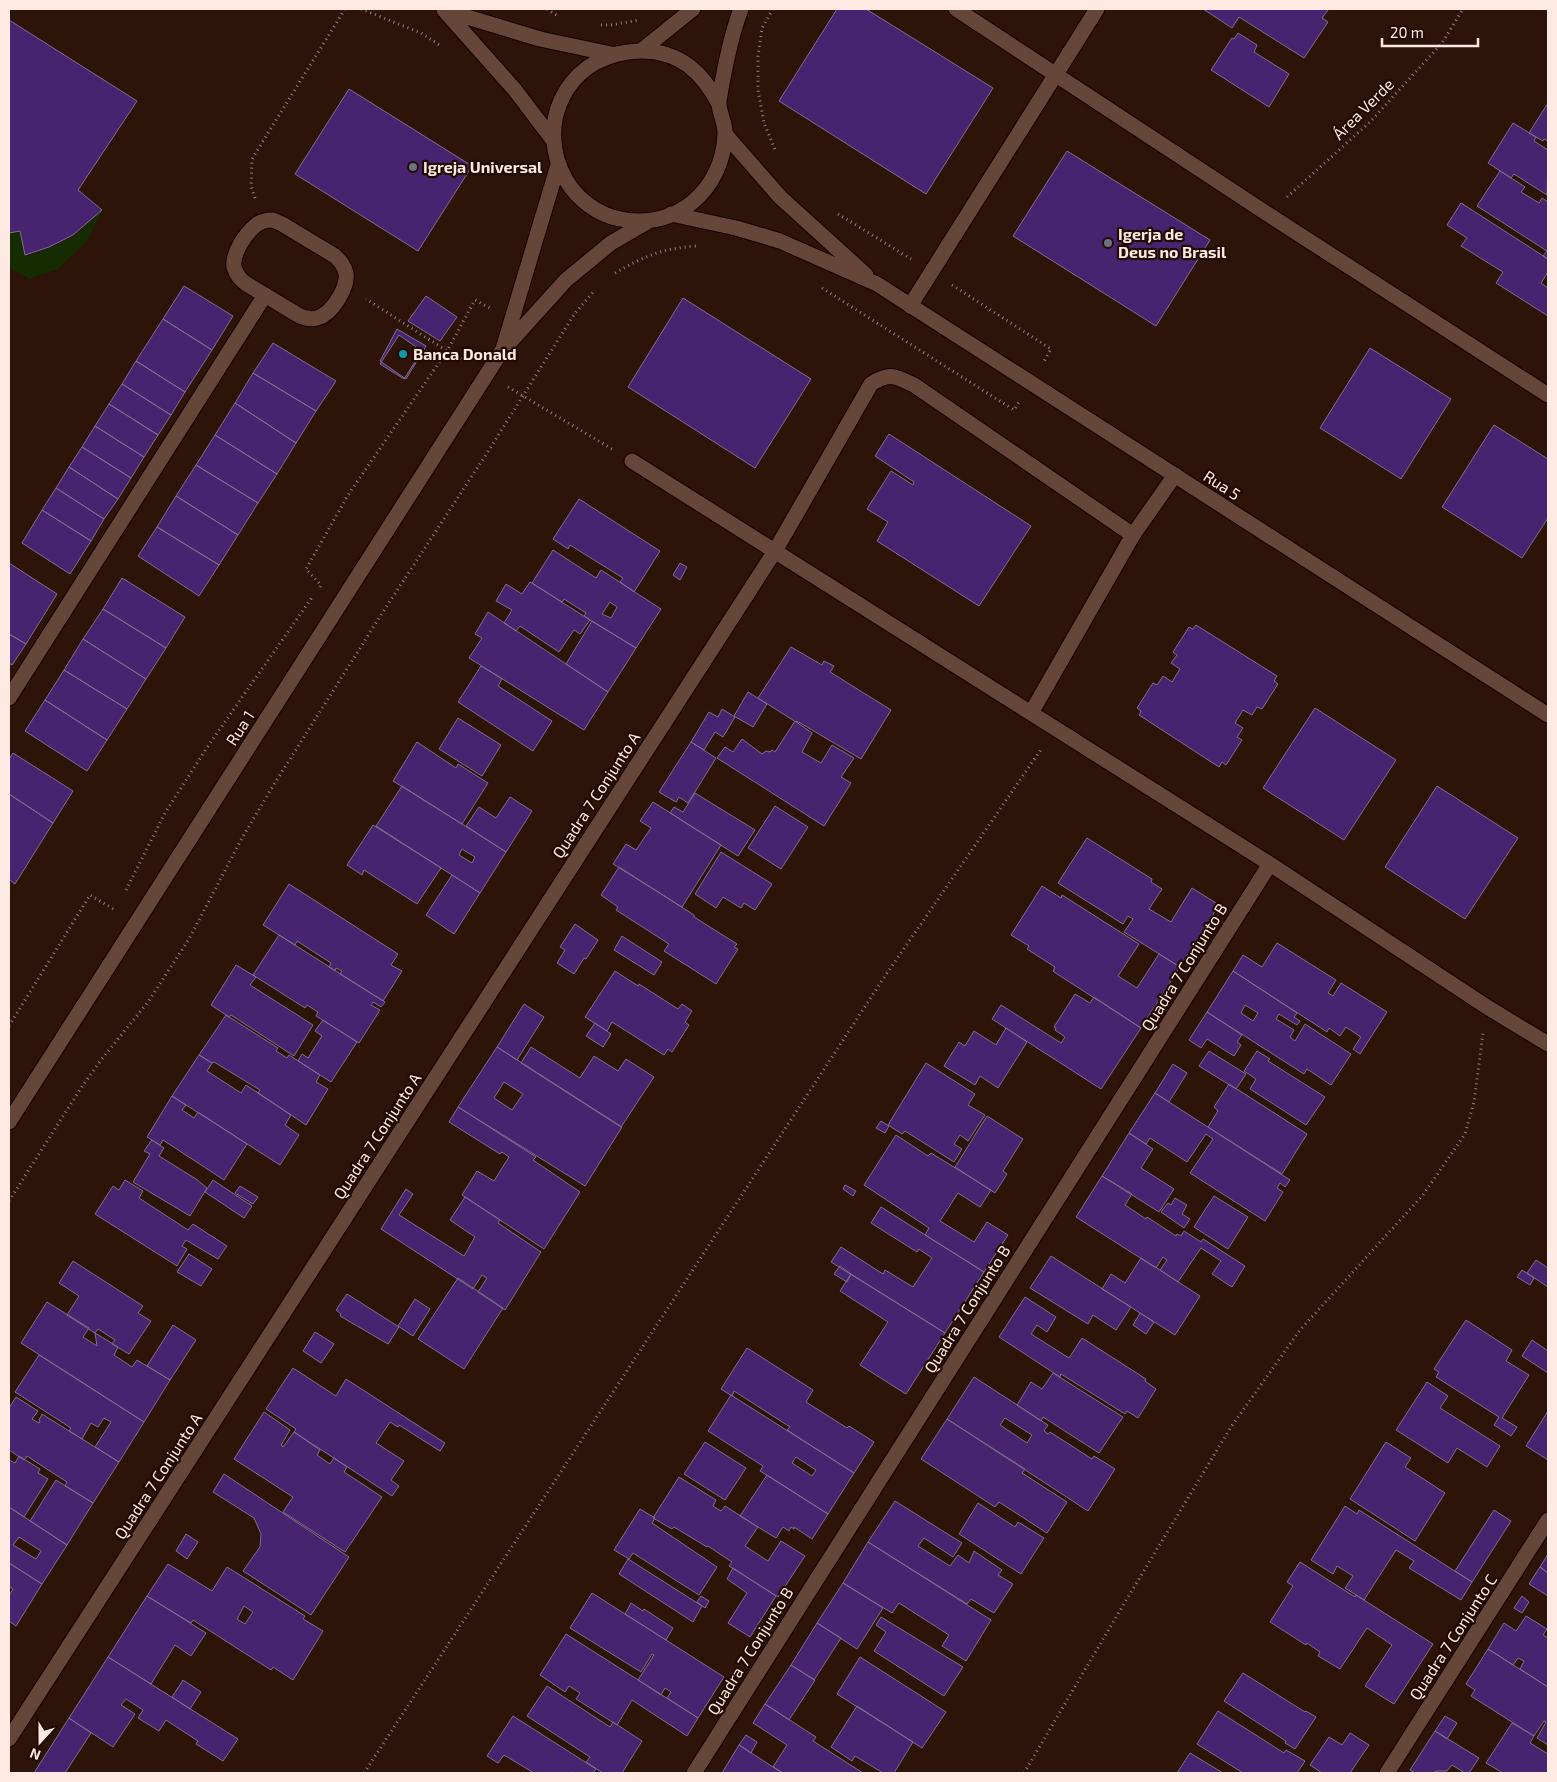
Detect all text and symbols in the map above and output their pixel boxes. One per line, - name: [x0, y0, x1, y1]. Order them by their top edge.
- scale bar: [1382, 15, 1478, 47]
- text: 20 m: [1390, 23, 1424, 41]
- street label: Área Verde: [1328, 74, 1397, 143]
- place label: Igreja Universal: [423, 157, 543, 176]
- marker: Igreja Universal: [407, 161, 419, 173]
- place label: Igerja de Deus no Brasil: [1118, 224, 1227, 261]
- marker: Igerja de Deus no Brasil: [1102, 237, 1114, 249]
- place label: Banca Donald: [413, 344, 517, 363]
- marker: Banca Donald: [397, 348, 409, 360]
- street label: Rua 5: [1200, 466, 1244, 503]
- street label: Rua 1: [221, 707, 258, 749]
- street label: Quadra 7 Conjunto A: [548, 728, 644, 862]
- street label: Quadra 7 Conjunto B: [1137, 899, 1231, 1035]
- street label: Quadra 7 Conjunto A: [329, 1069, 425, 1203]
- street label: Quadra 7 Conjunto B: [920, 1241, 1014, 1377]
- street label: Quadra 7 Conjunto A: [110, 1409, 206, 1543]
- street label: Quadra 7 Conjunto C: [1405, 1570, 1501, 1704]
- street label: Quadra 7 Conjunto B: [703, 1583, 797, 1719]
- north arrow: [15, 1717, 65, 1767]
- text: N: [27, 1745, 43, 1764]

